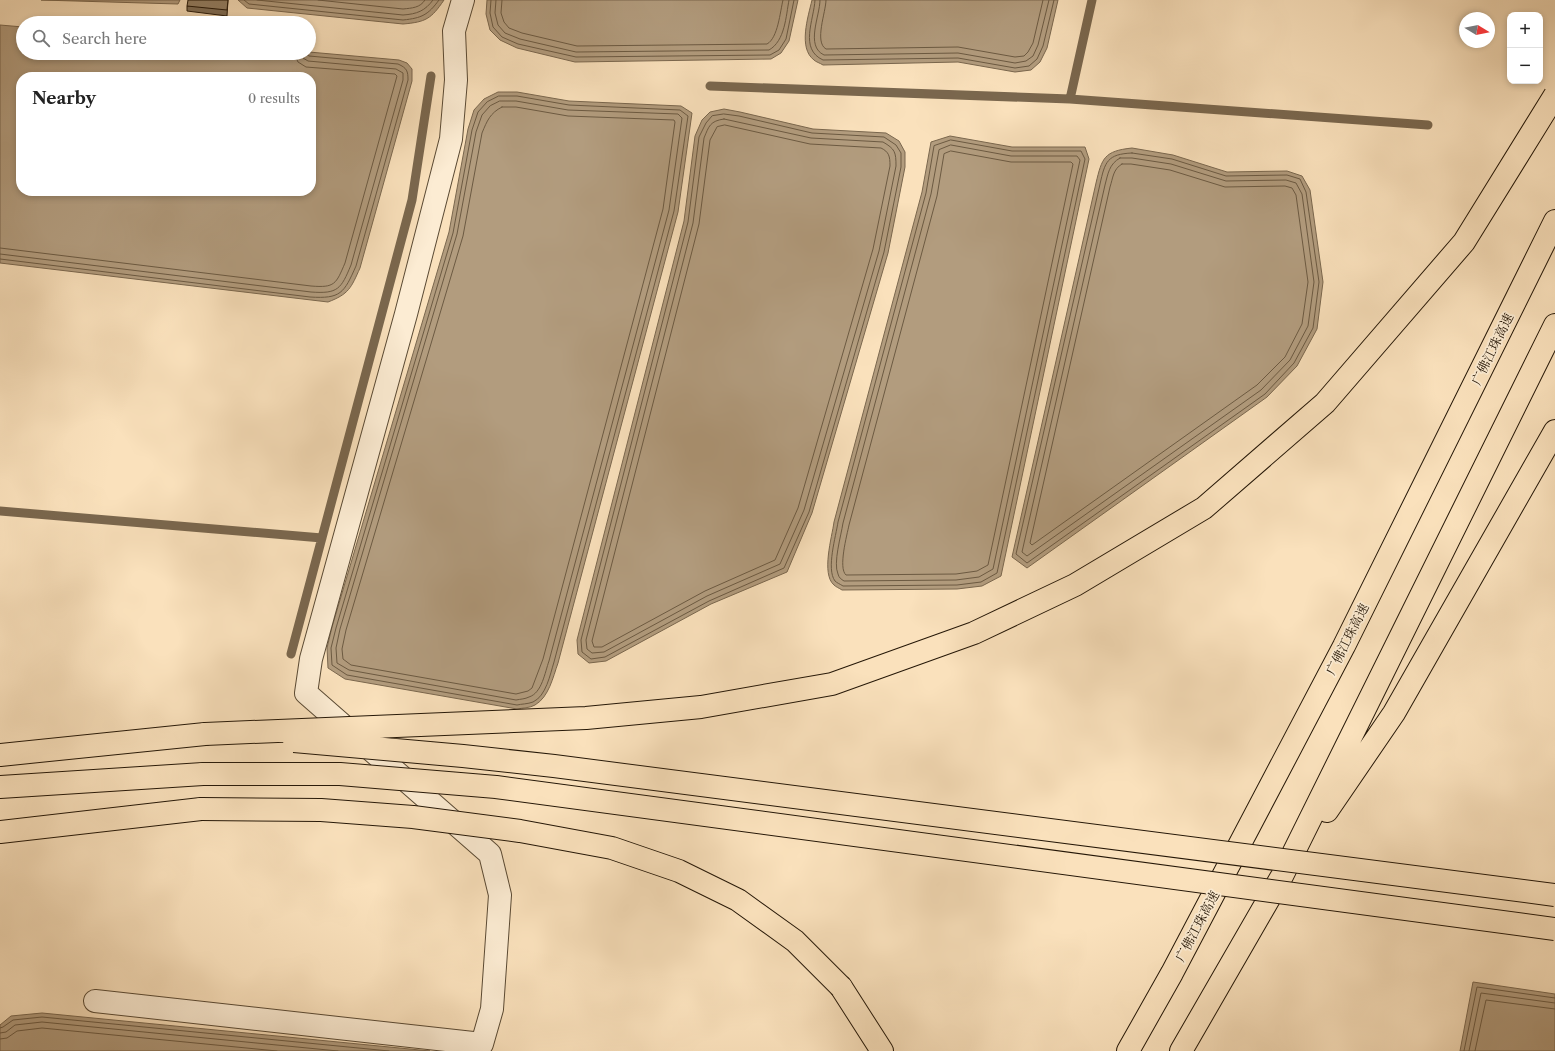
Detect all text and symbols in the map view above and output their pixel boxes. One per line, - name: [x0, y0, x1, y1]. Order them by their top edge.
- north arrow: [1459, 12, 1495, 48]
- map controls: [1507, 12, 1543, 84]
- button: +: [1507, 12, 1543, 48]
- search box: [16, 16, 316, 60]
- icon: search: [30, 27, 52, 49]
- text: Search here: [62, 29, 147, 48]
- button: −: [1507, 48, 1543, 84]
- text: Nearby: [32, 88, 96, 108]
- text: 0 results: [248, 90, 300, 106]
- street label: 广佛江珠高速: [1468, 310, 1516, 388]
- street label: 广佛江珠高速: [1322, 601, 1372, 677]
- street label: 广佛江珠高速: [1172, 888, 1222, 964]

